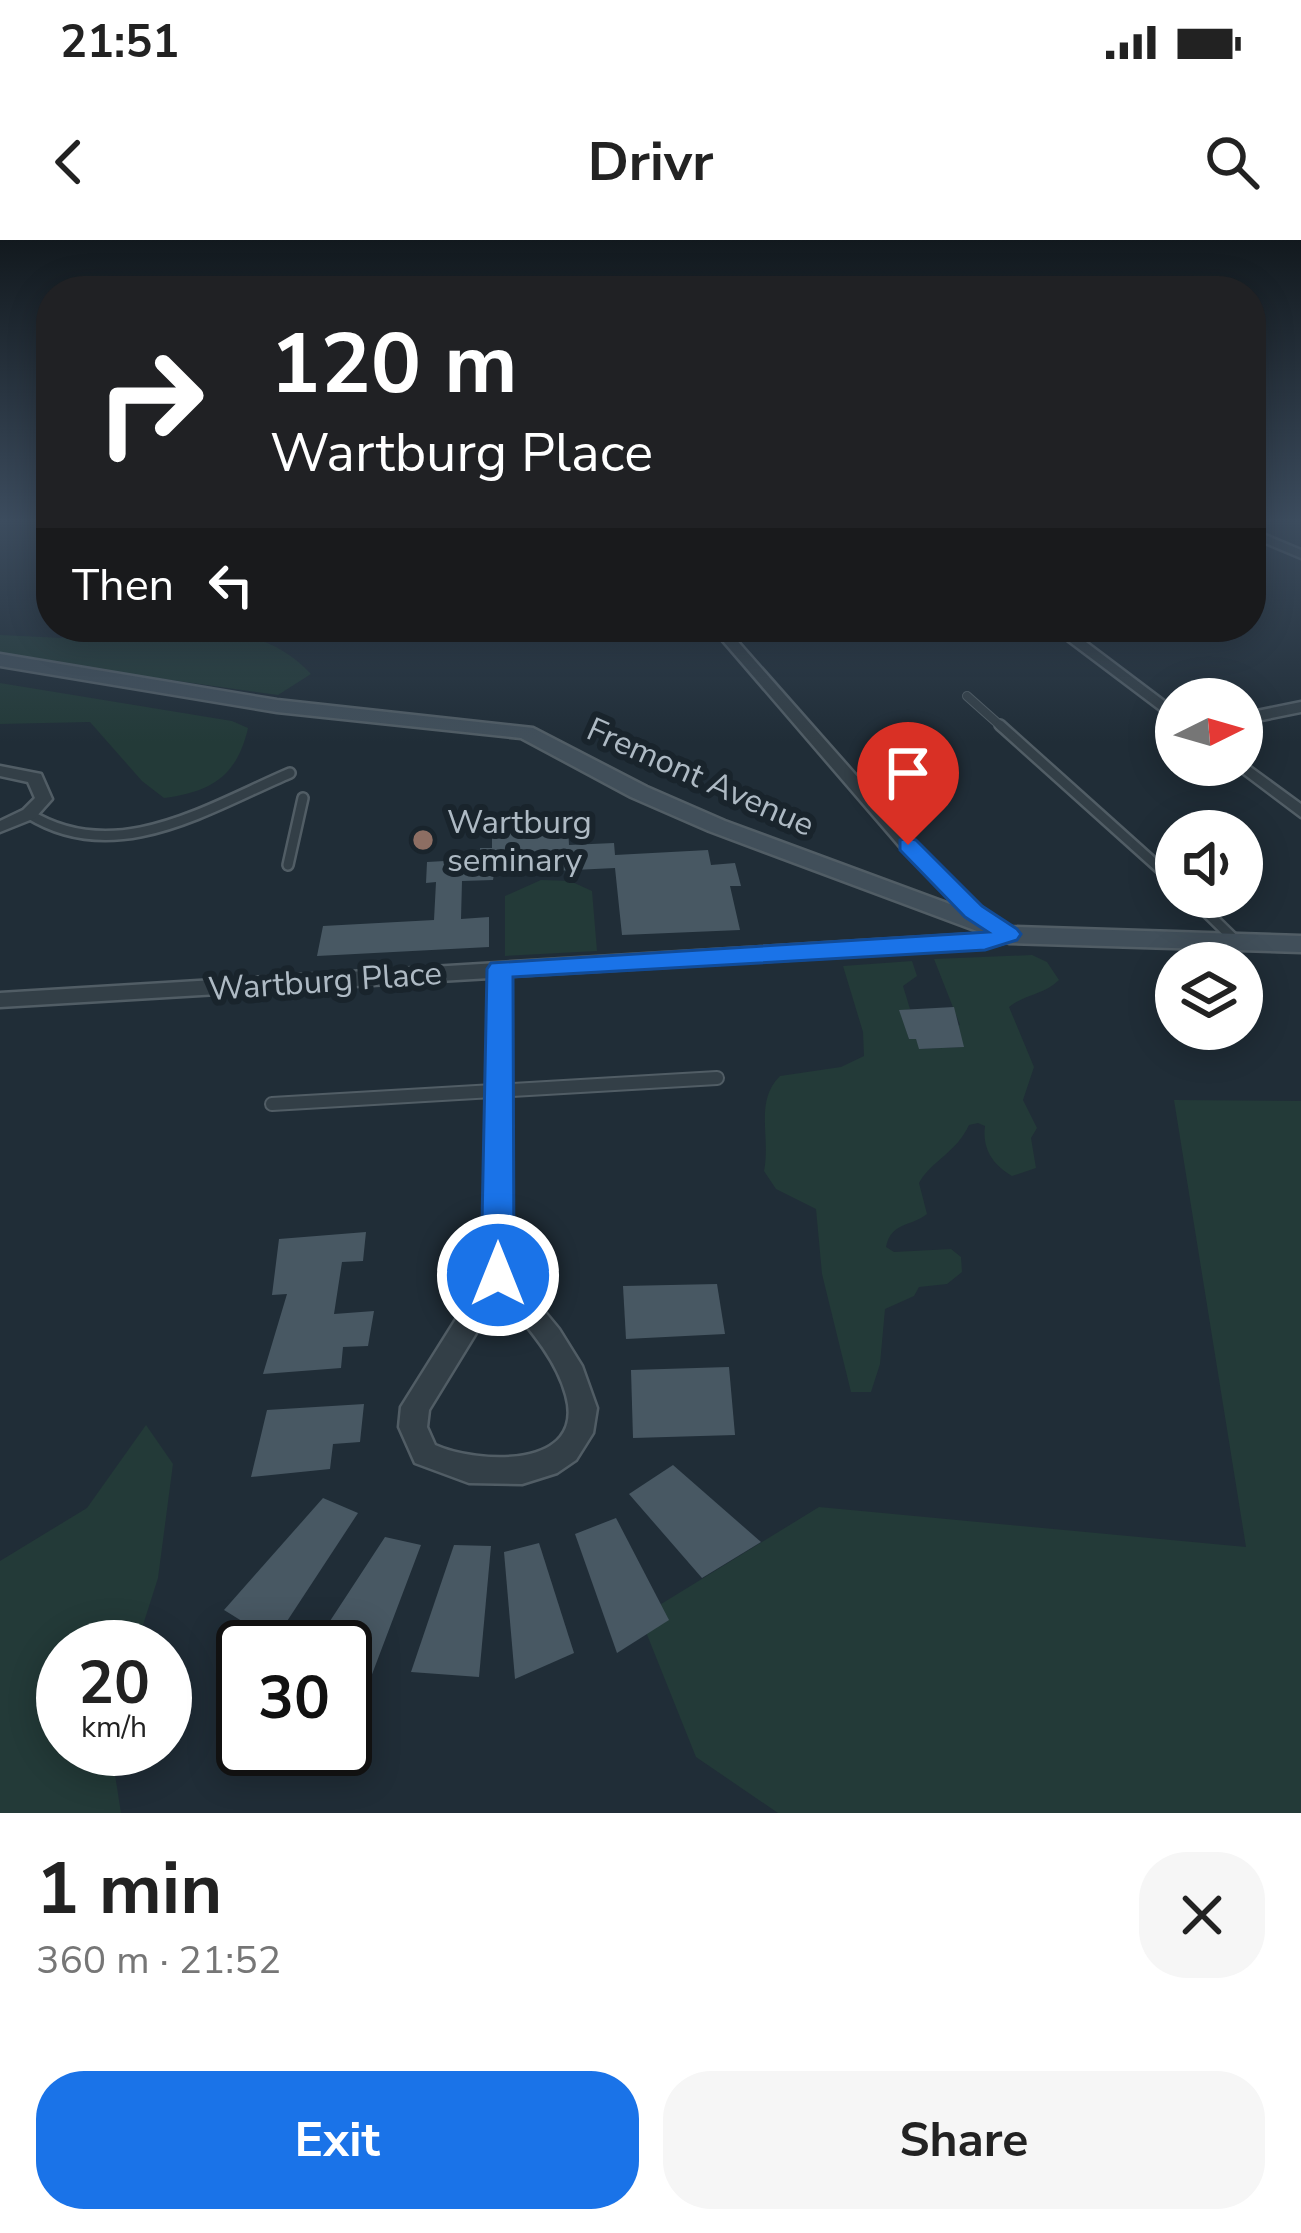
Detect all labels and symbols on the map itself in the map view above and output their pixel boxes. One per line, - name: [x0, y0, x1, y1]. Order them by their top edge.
- north arrow: [1155, 678, 1263, 786]
- street label: Fremont Avenue: [580, 707, 821, 848]
- pin: [857, 722, 959, 845]
- place label: Wartburg seminary: [447, 800, 592, 883]
- marker: Wartburg seminary: [410, 827, 436, 853]
- street label: Wartburg Place: [207, 951, 443, 1012]
- position arrow: [435, 1212, 561, 1338]
- speed limit sign: 30: [216, 1620, 372, 1776]

